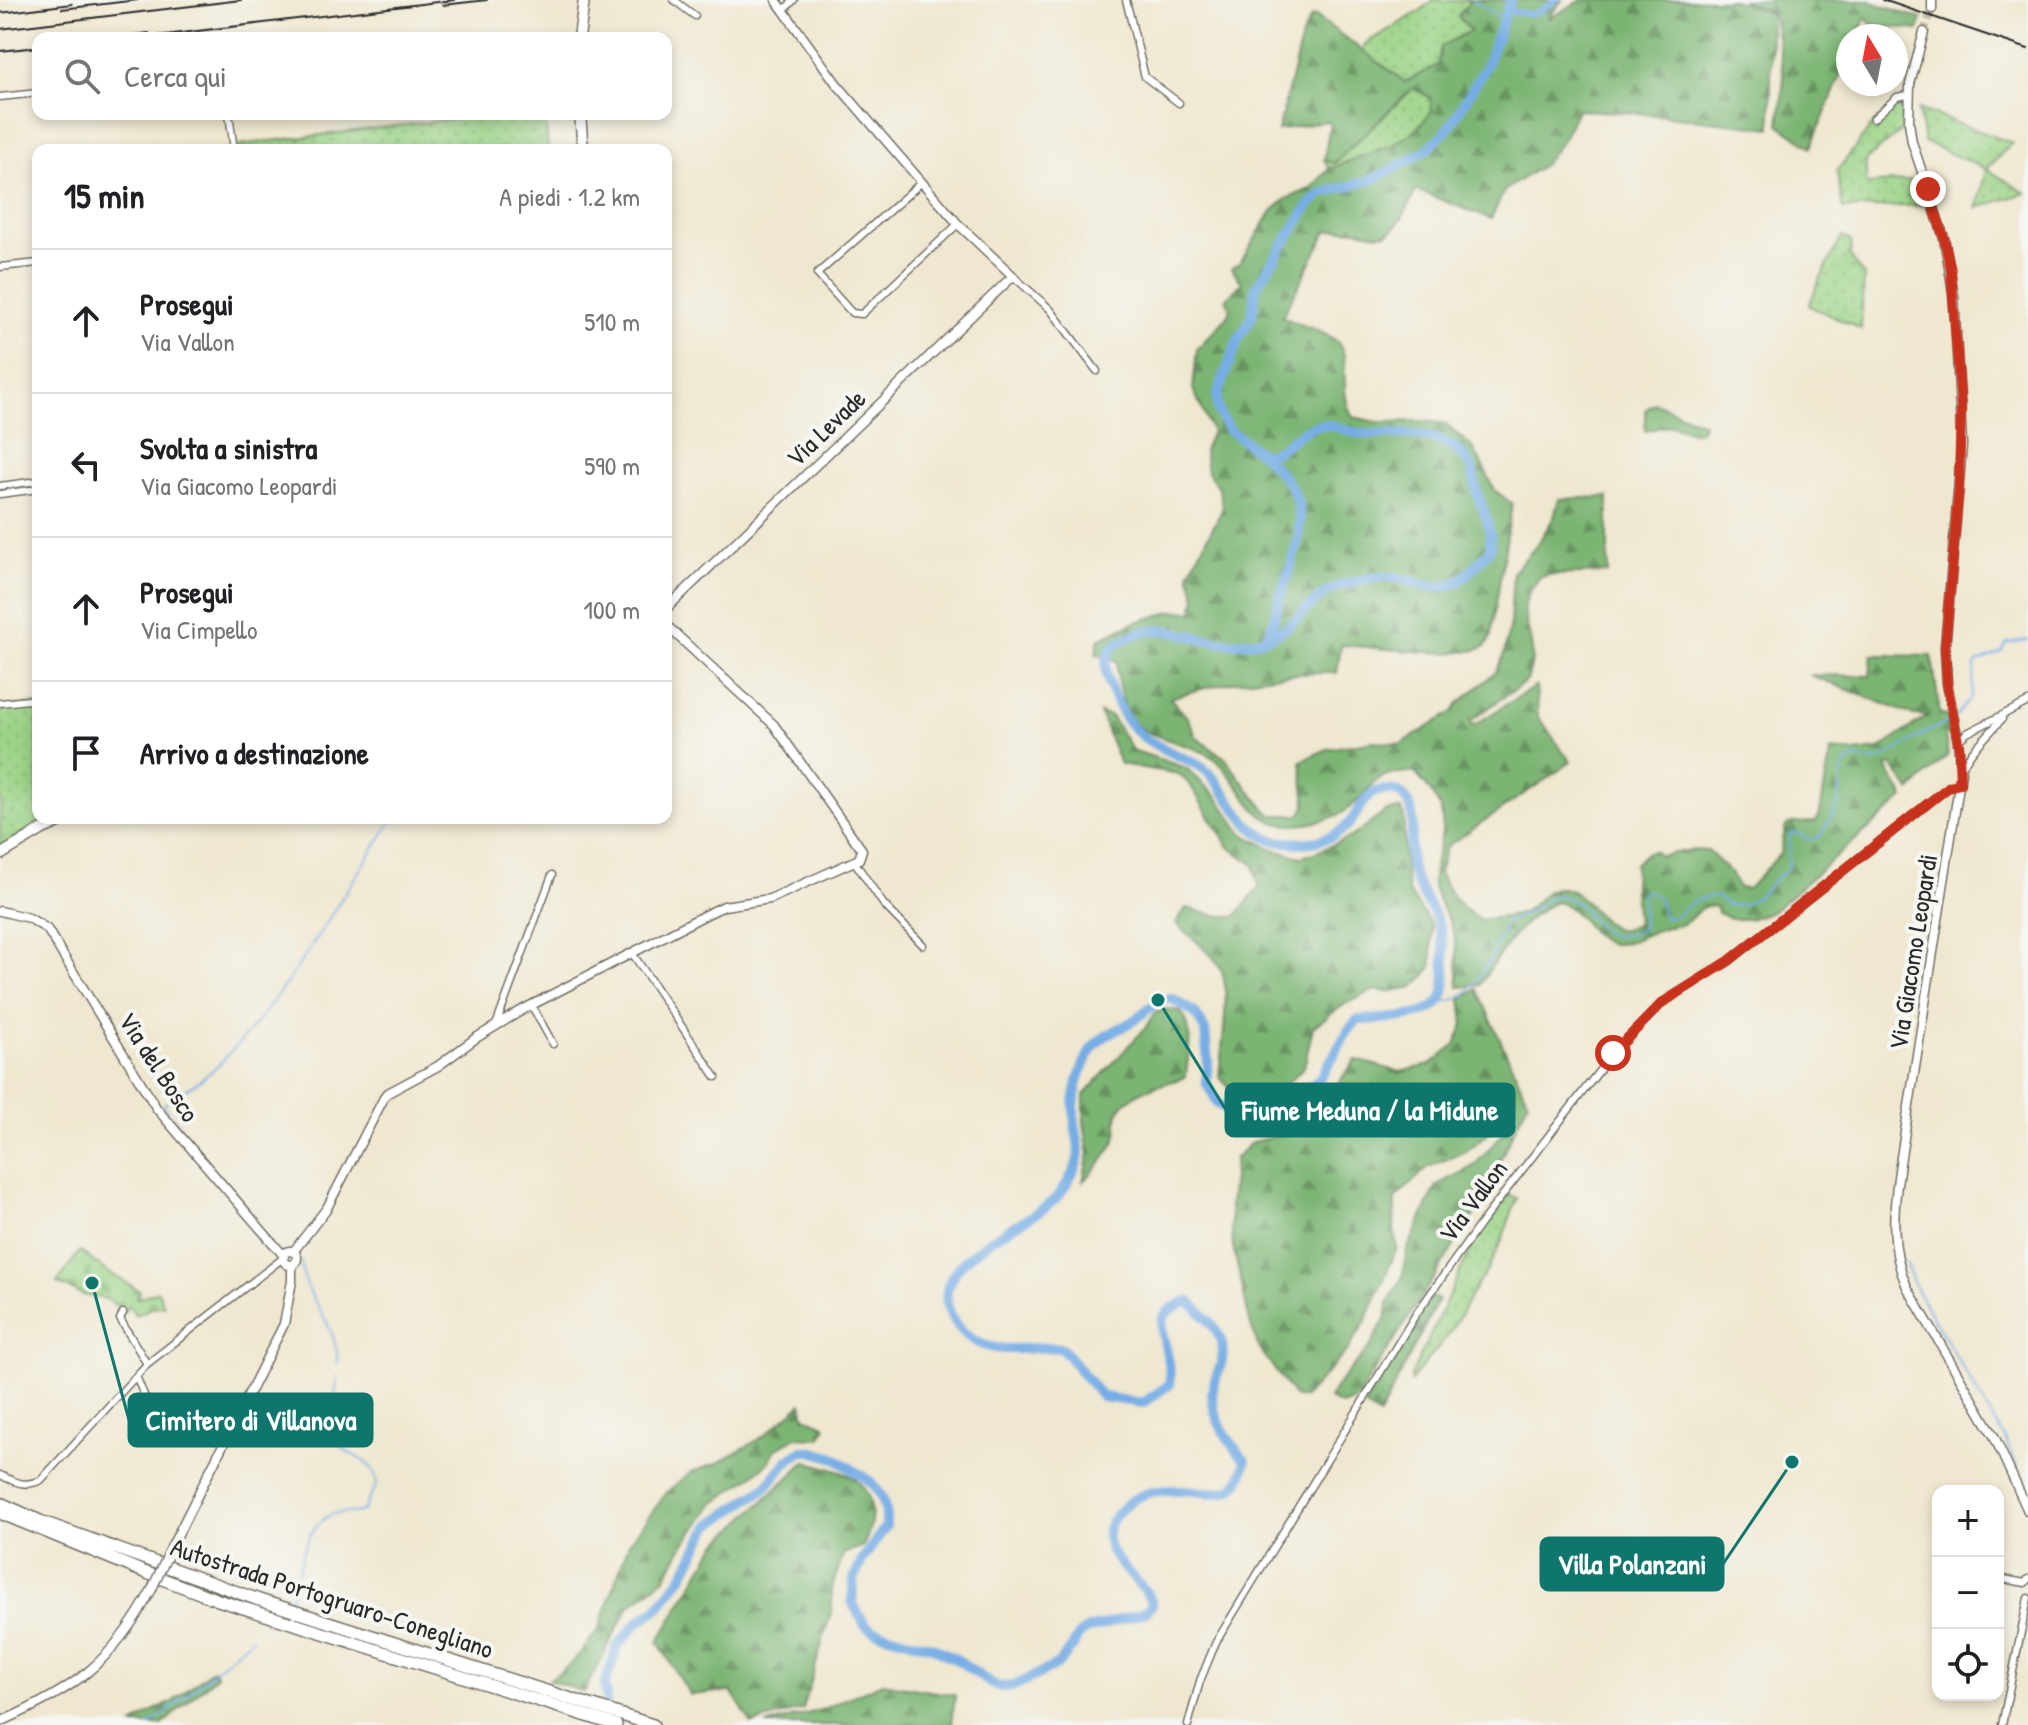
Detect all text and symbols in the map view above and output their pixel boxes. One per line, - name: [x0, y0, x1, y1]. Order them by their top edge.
- north arrow: [1836, 24, 1908, 96]
- search box: [32, 32, 672, 120]
- icon: search: [60, 54, 104, 98]
- text: Cerca qui: [124, 56, 227, 96]
- route end: [1910, 171, 1946, 207]
- text: 15 min: [64, 173, 145, 219]
- text: A piedi · 1.2 km: [499, 179, 640, 214]
- text: Prosegui: [140, 284, 234, 324]
- icon: ahead: [64, 299, 108, 343]
- text: 510 m: [584, 304, 640, 339]
- text: Via Vallon: [140, 324, 235, 359]
- street label: Via Levade: [778, 381, 873, 474]
- text: Svolta a sinistra: [140, 428, 317, 468]
- icon: left: [64, 443, 108, 487]
- text: 590 m: [584, 448, 640, 483]
- text: Via Giacomo Leopardi: [140, 468, 338, 503]
- text: Prosegui: [140, 572, 234, 612]
- icon: ahead: [64, 587, 108, 631]
- text: 100 m: [584, 592, 640, 627]
- text: Via Cimpello: [140, 612, 258, 647]
- icon: arrive: [64, 731, 108, 775]
- text: Arrivo a destinazione: [140, 733, 369, 773]
- street label: Via Giacomo Leopardi: [1880, 852, 1945, 1052]
- street label: Via del Bosco: [111, 1005, 208, 1128]
- route start: [1595, 1035, 1631, 1071]
- callout: Fiume Meduna / la Midune: [1226, 1084, 1514, 1136]
- text: Fiume Meduna / la Midune: [1241, 1091, 1499, 1129]
- street label: Via Vallon: [1430, 1152, 1515, 1249]
- callout: Cimitero di Villanova: [129, 1394, 372, 1446]
- text: Cimitero di Villanova: [145, 1401, 357, 1439]
- map controls: [1932, 1485, 2004, 1701]
- button: +: [1932, 1485, 2004, 1557]
- street label: Autostrada Portogruaro-Conegliano: [166, 1529, 498, 1666]
- callout: Villa Polanzani: [1541, 1538, 1723, 1590]
- text: Villa Polanzani: [1557, 1545, 1707, 1583]
- button: −: [1932, 1557, 2004, 1629]
- button: locate: [1932, 1629, 2004, 1701]

